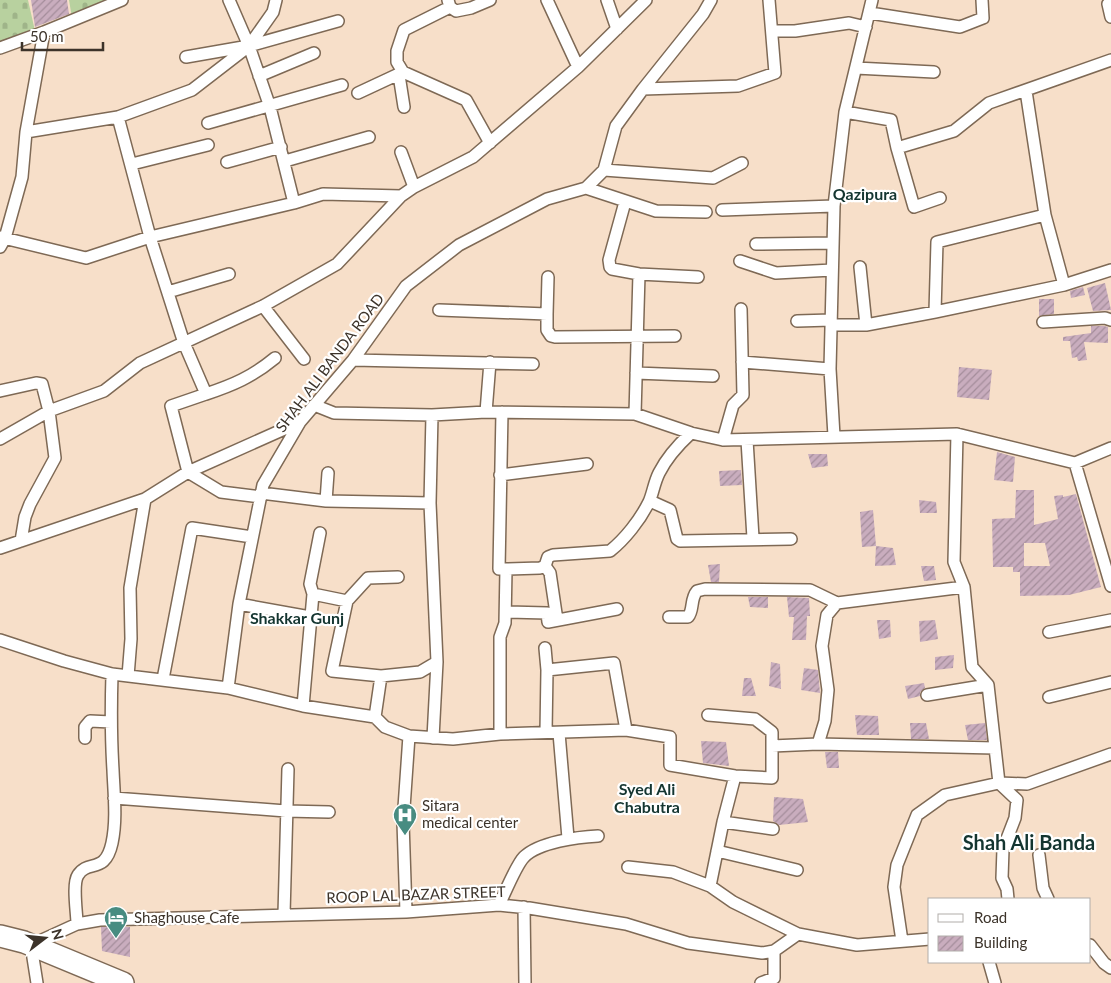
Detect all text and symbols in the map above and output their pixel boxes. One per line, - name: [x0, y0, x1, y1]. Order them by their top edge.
- scale bar: [22, 20, 104, 52]
- text: 50 m: [30, 27, 64, 45]
- district label: Qazipura: [833, 184, 897, 203]
- street label: SHAH ALI BANDA ROAD: [271, 290, 387, 435]
- district label: Shakkar Gunj: [250, 608, 344, 627]
- district label: Syed Ali Chabutra: [614, 779, 680, 816]
- place label: Sitara medical center: [422, 796, 519, 831]
- hospital icon: Sitara medical center: [392, 802, 418, 836]
- district label: Shah Ali Banda: [963, 830, 1095, 854]
- street label: ROOP LAL BAZAR STREET: [326, 882, 506, 906]
- legend: [928, 898, 1091, 963]
- hotel icon: Shaghouse Cafe: [103, 905, 129, 939]
- place label: Shaghouse Cafe: [134, 908, 239, 926]
- text: Road: [974, 908, 1007, 926]
- north arrow: [20, 913, 70, 963]
- text: N: [48, 927, 68, 942]
- text: Building: [974, 933, 1027, 951]

